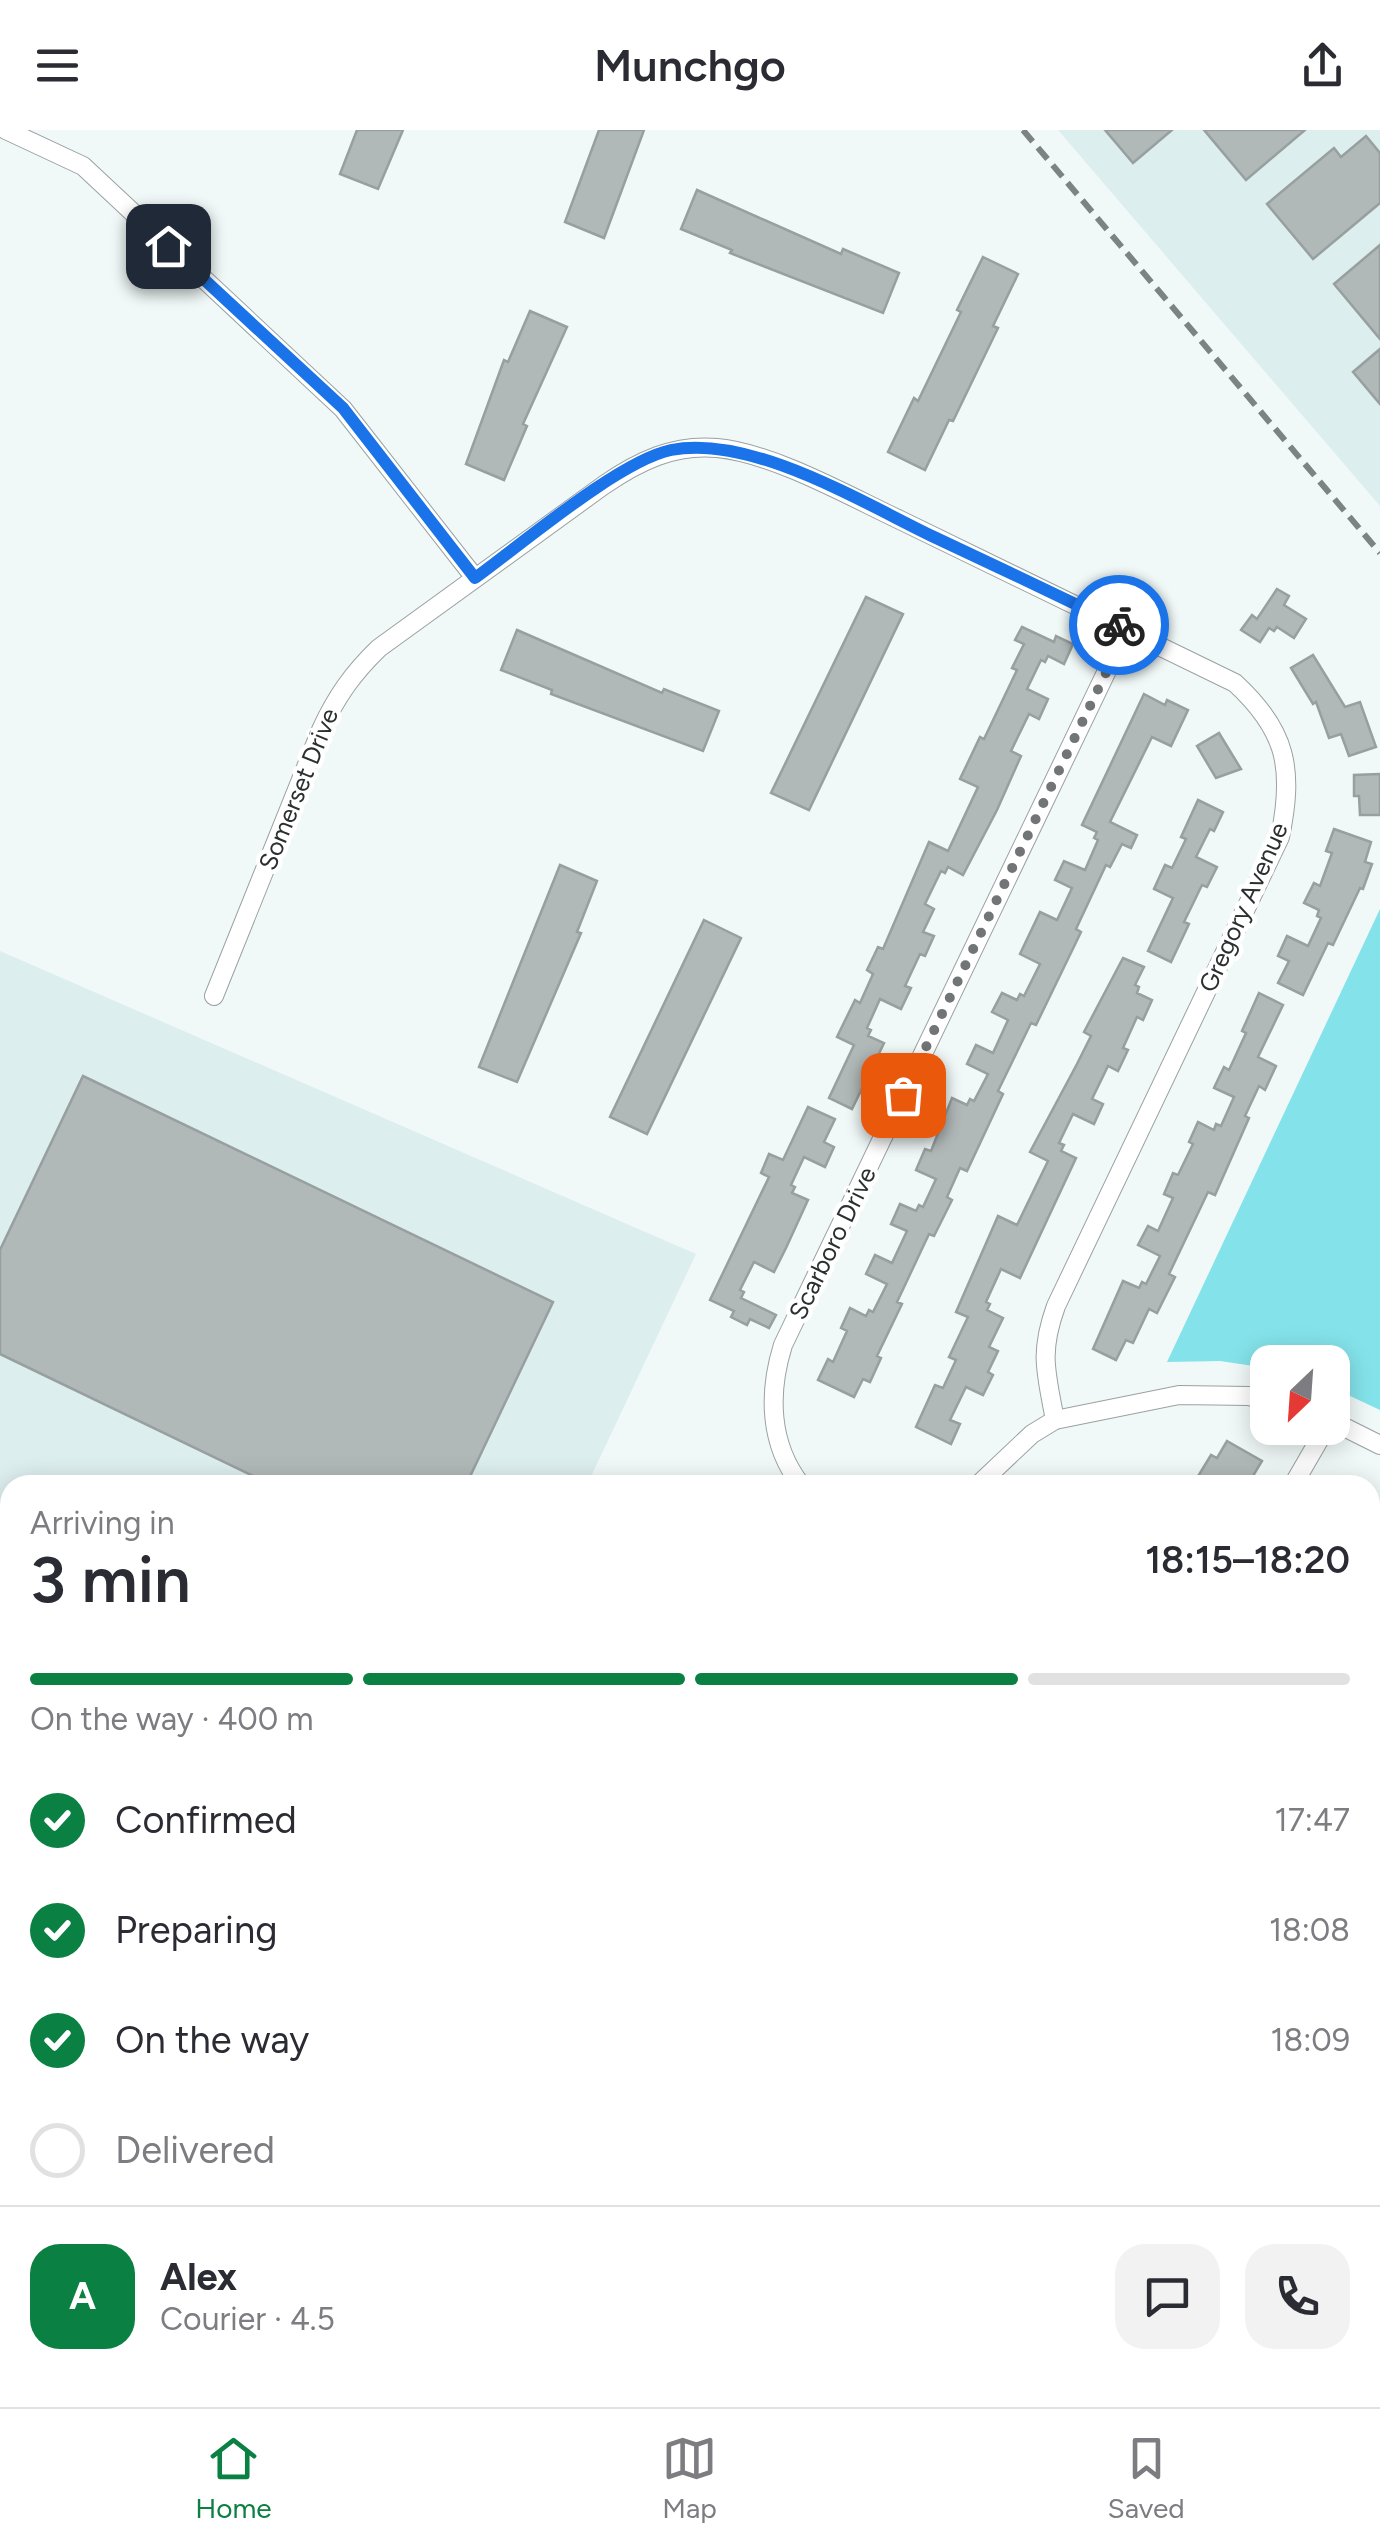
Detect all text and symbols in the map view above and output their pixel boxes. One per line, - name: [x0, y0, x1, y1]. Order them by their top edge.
- icon: menu: [30, 38, 85, 93]
- text: Munchgo: [594, 38, 786, 92]
- icon: share: [1295, 38, 1350, 93]
- pin: [126, 204, 211, 289]
- icon: home: [141, 219, 196, 274]
- courier: [1069, 575, 1169, 675]
- icon: bike: [1092, 598, 1147, 653]
- street label: Somerset Drive: [252, 704, 344, 874]
- street label: Gregory Avenue: [1192, 817, 1294, 997]
- pin: [861, 1053, 946, 1138]
- icon: bag: [876, 1068, 931, 1123]
- street label: Scarboro Drive: [782, 1162, 882, 1324]
- north arrow: [1250, 1345, 1350, 1445]
- map controls: [1250, 1345, 1350, 1445]
- text: Arriving in: [30, 1504, 175, 1542]
- text: 18:15–18:20: [1145, 1537, 1350, 1583]
- text: 3 min: [30, 1540, 191, 1618]
- text: On the way · 400 m: [30, 1700, 314, 1738]
- icon: check: [30, 1793, 85, 1848]
- text: Confirmed: [115, 1797, 297, 1843]
- text: 17:47: [1274, 1801, 1350, 1839]
- icon: check: [30, 1903, 85, 1958]
- text: Preparing: [115, 1907, 277, 1953]
- text: 18:08: [1269, 1911, 1350, 1949]
- icon: check: [30, 2013, 85, 2068]
- text: On the way: [115, 2017, 309, 2063]
- text: 18:09: [1270, 2021, 1350, 2059]
- text: Delivered: [115, 2127, 275, 2173]
- button: chat: [1115, 2244, 1220, 2349]
- button: phone: [1245, 2244, 1350, 2349]
- text: Alex: [160, 2254, 237, 2300]
- text: A: [69, 2273, 96, 2319]
- text: Courier · 4.5: [160, 2300, 335, 2338]
- tab: Home: [195, 2431, 272, 2525]
- tab: Map: [662, 2431, 717, 2525]
- tab: Saved: [1108, 2431, 1185, 2525]

